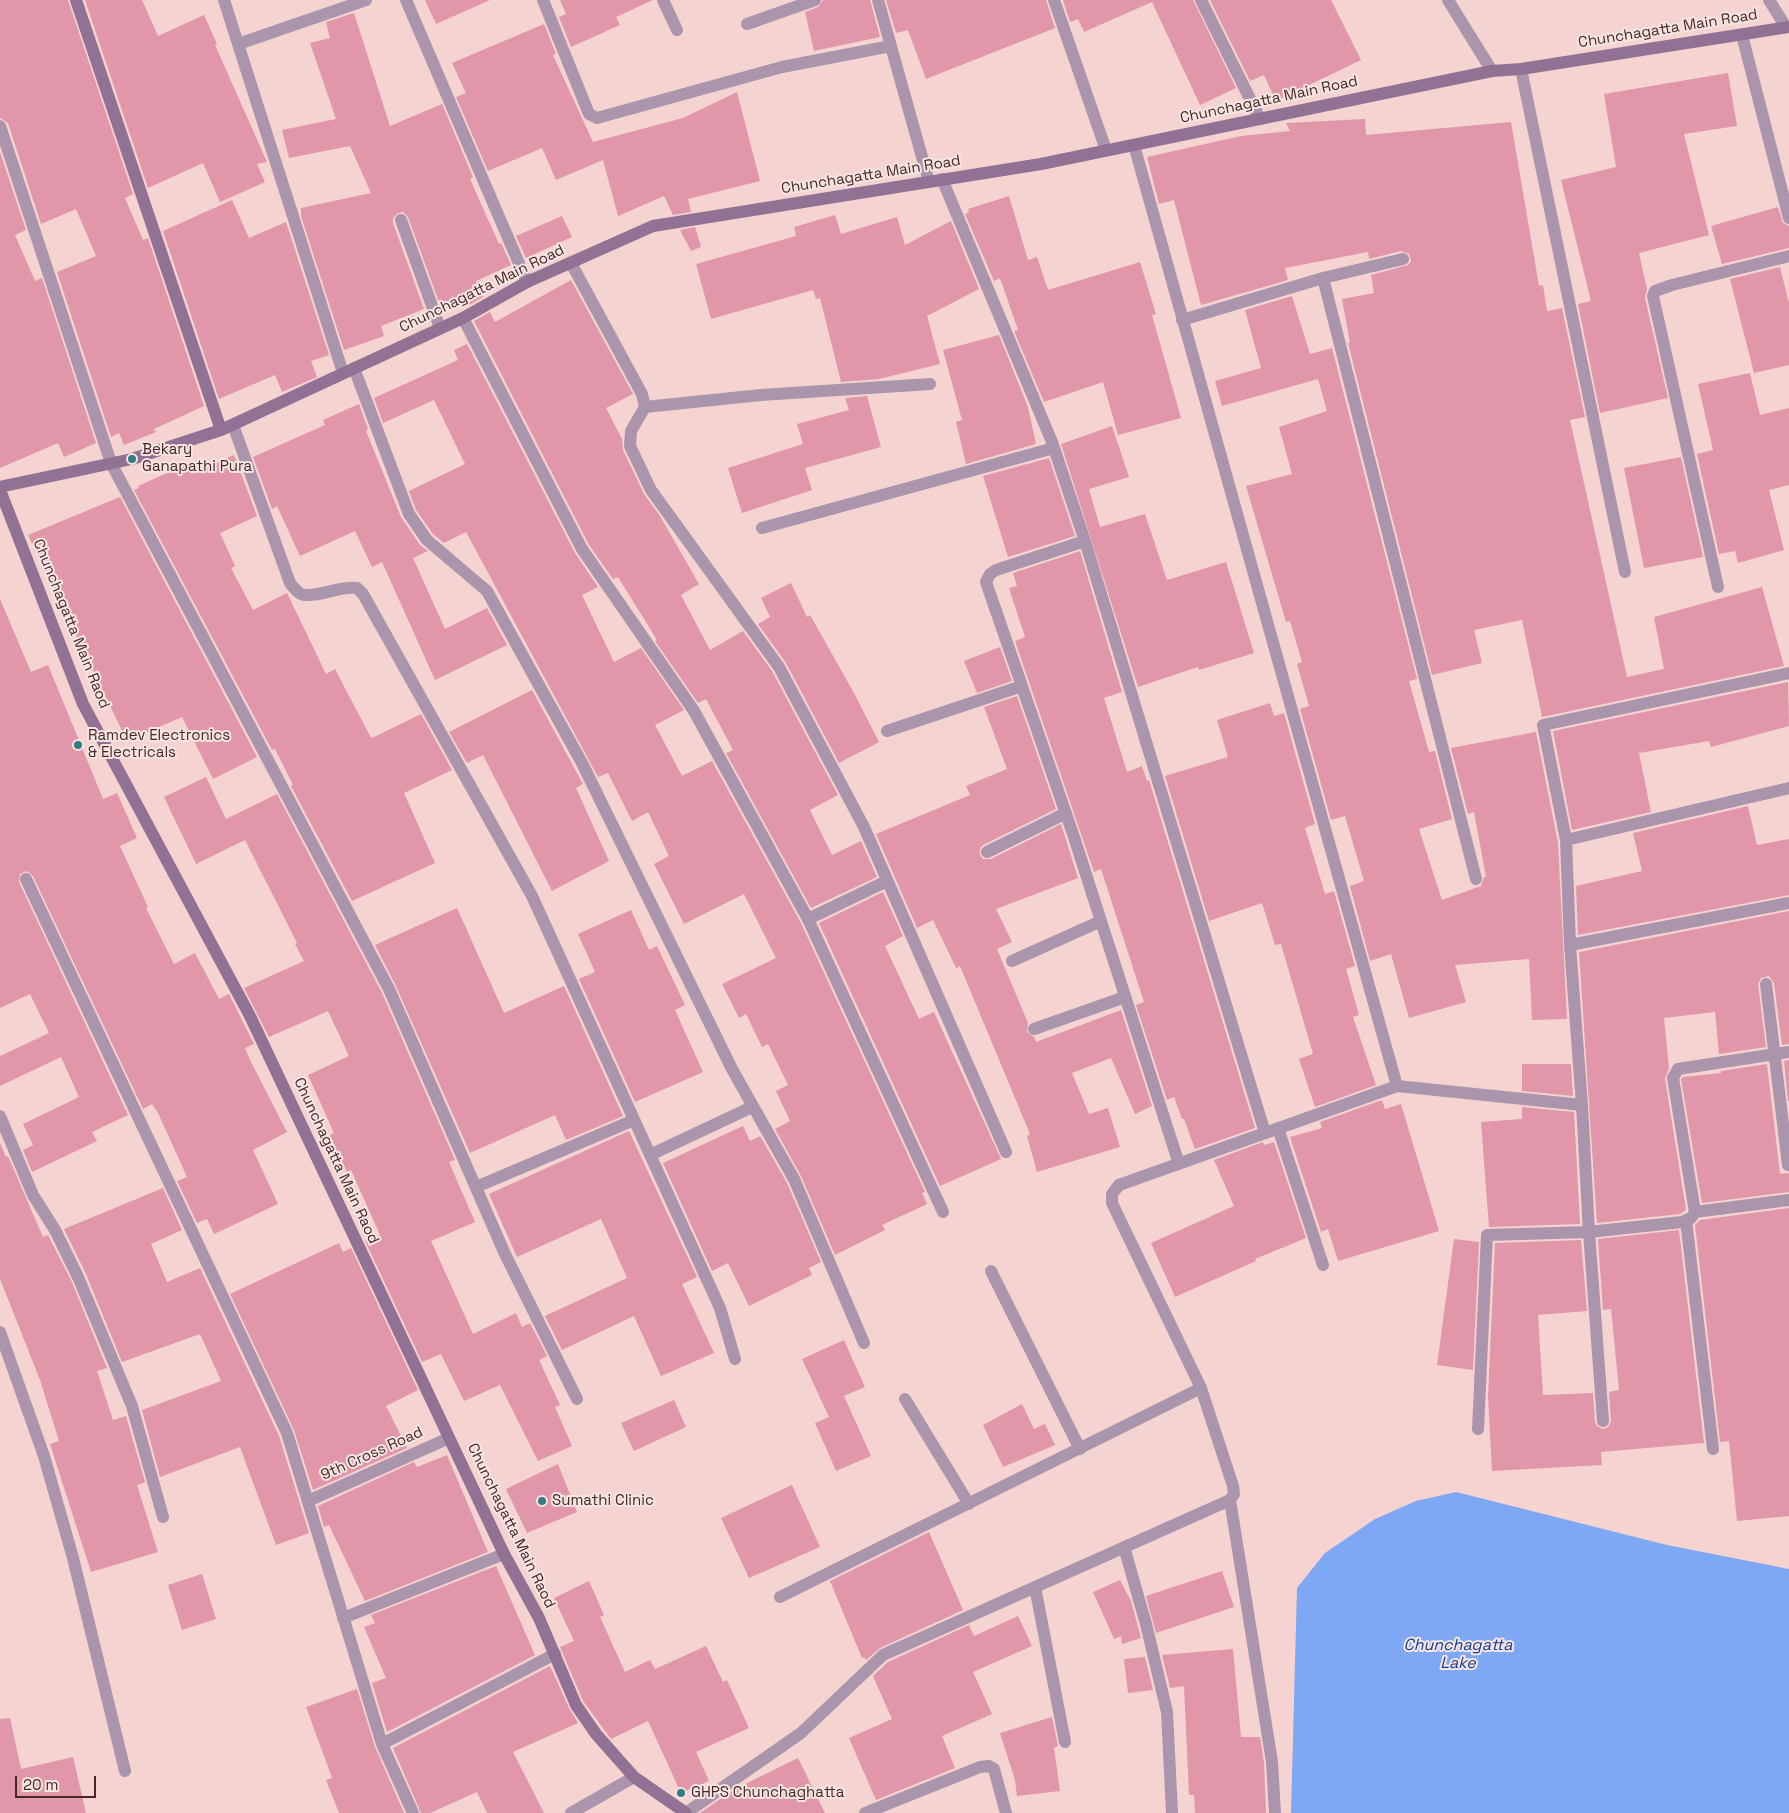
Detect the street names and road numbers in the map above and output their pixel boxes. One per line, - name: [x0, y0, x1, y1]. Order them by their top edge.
- street label: Chunchagatta Main Road: [1577, 6, 1759, 52]
- street label: Chunchagatta Main Road: [1178, 72, 1360, 128]
- street label: Chunchagatta Main Road: [780, 152, 962, 198]
- street label: Chunchagatta Main Road: [397, 241, 567, 337]
- street label: Chunchagatta Main Raod: [29, 537, 113, 711]
- street label: Chunchagatta Main Raod: [290, 1075, 382, 1247]
- street label: 9th Cross Road: [318, 1423, 426, 1485]
- street label: Chunchagatta Main Raod: [463, 1441, 559, 1611]

